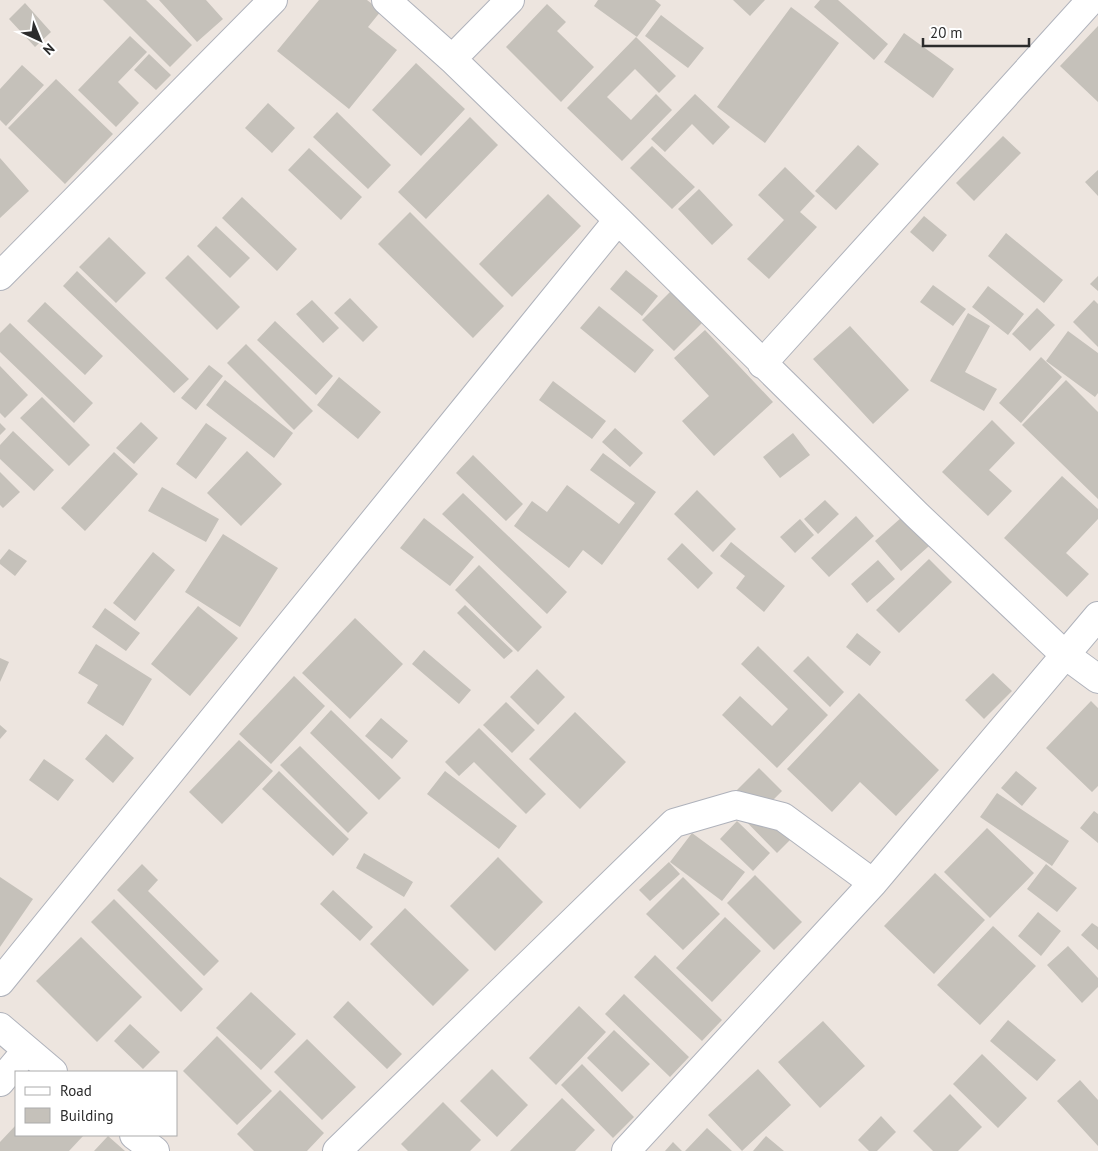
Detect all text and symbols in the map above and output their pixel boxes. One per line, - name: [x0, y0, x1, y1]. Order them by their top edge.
- north arrow: [15, 15, 65, 65]
- scale bar: [923, 15, 1029, 47]
- text: 20 m: [930, 23, 963, 42]
- text: N: [39, 40, 59, 59]
- legend: [15, 1071, 178, 1136]
- text: Road: [60, 1081, 92, 1100]
- text: Building: [60, 1106, 114, 1125]

